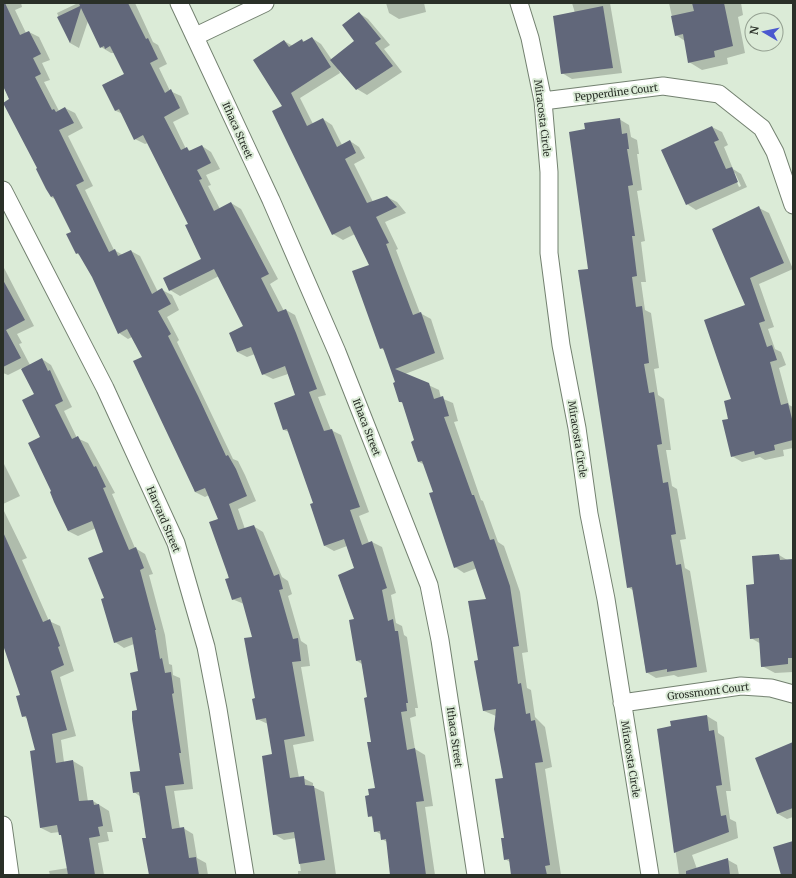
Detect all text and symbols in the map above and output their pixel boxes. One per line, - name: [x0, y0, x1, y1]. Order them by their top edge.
- north arrow: [744, 12, 784, 52]
- text: N: [747, 25, 762, 36]
- street label: Miracosta Circle: [531, 79, 554, 157]
- street label: Pepperdine Court: [574, 81, 659, 104]
- street label: Ithaca Street: [219, 100, 256, 161]
- street label: Ithaca Street: [350, 397, 383, 458]
- street label: Miracosta Circle: [565, 400, 590, 478]
- street label: Harvard Street: [144, 484, 183, 554]
- street label: Grossmont Court: [666, 680, 750, 703]
- street label: Ithaca Street: [444, 706, 465, 768]
- street label: Miracosta Circle: [618, 720, 643, 798]

